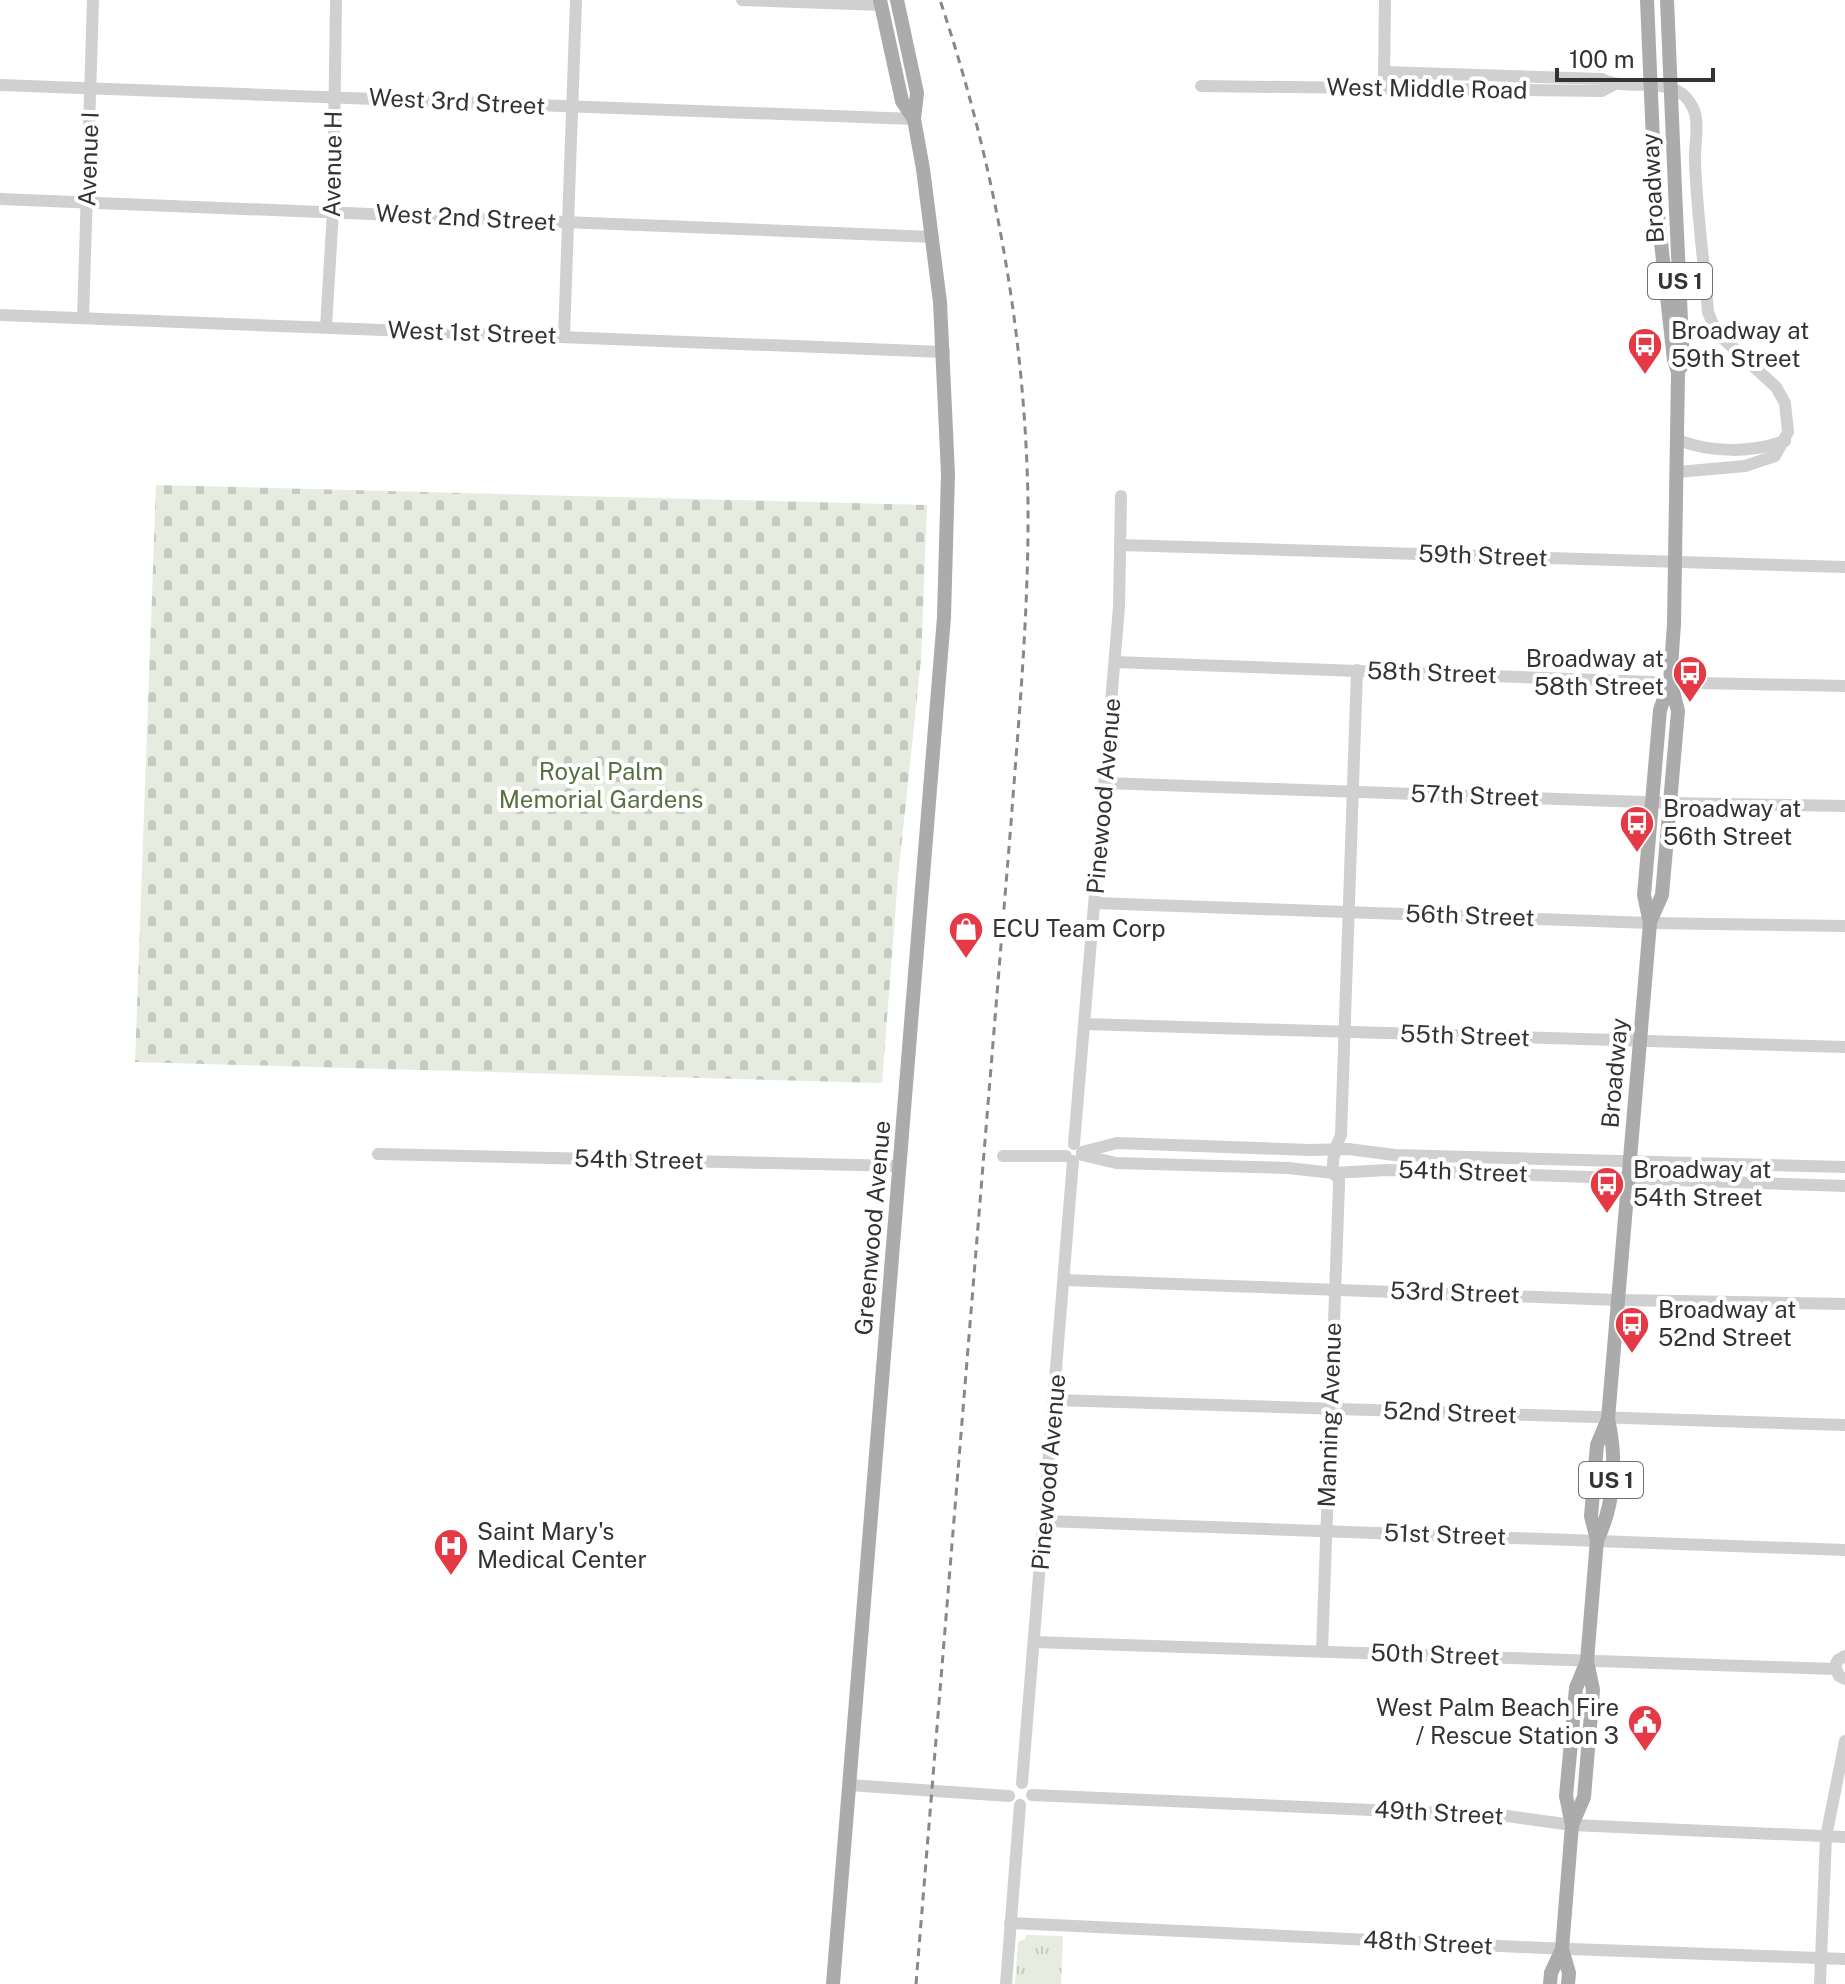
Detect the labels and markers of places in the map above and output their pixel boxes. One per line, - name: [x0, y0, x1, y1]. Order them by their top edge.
- place label: Broadway at 59th Street: [1671, 316, 1809, 372]
- bus stop icon: Broadway at 59th Street: [1626, 326, 1664, 376]
- place label: Broadway at 58th Street: [1526, 644, 1664, 700]
- bus stop icon: Broadway at 58th Street: [1671, 654, 1709, 704]
- place label: Broadway at 56th Street: [1663, 794, 1801, 850]
- bus stop icon: Broadway at 56th Street: [1618, 804, 1656, 854]
- shop icon: ECU Team Corp: [947, 910, 985, 960]
- place label: ECU Team Corp: [992, 914, 1166, 942]
- place label: Broadway at 54th Street: [1633, 1155, 1771, 1211]
- bus stop icon: Broadway at 54th Street: [1588, 1165, 1626, 1215]
- place label: Broadway at 52nd Street: [1658, 1295, 1796, 1351]
- bus stop icon: Broadway at 52nd Street: [1613, 1305, 1651, 1355]
- place label: Saint Mary's Medical Center: [477, 1517, 647, 1573]
- hospital icon: Saint Mary's Medical Center: [432, 1527, 470, 1577]
- place label: West Palm Beach Fire / Rescue Station 3: [1376, 1693, 1619, 1749]
- public building icon: West Palm Beach Fire / Rescue Station 3: [1626, 1703, 1664, 1753]

